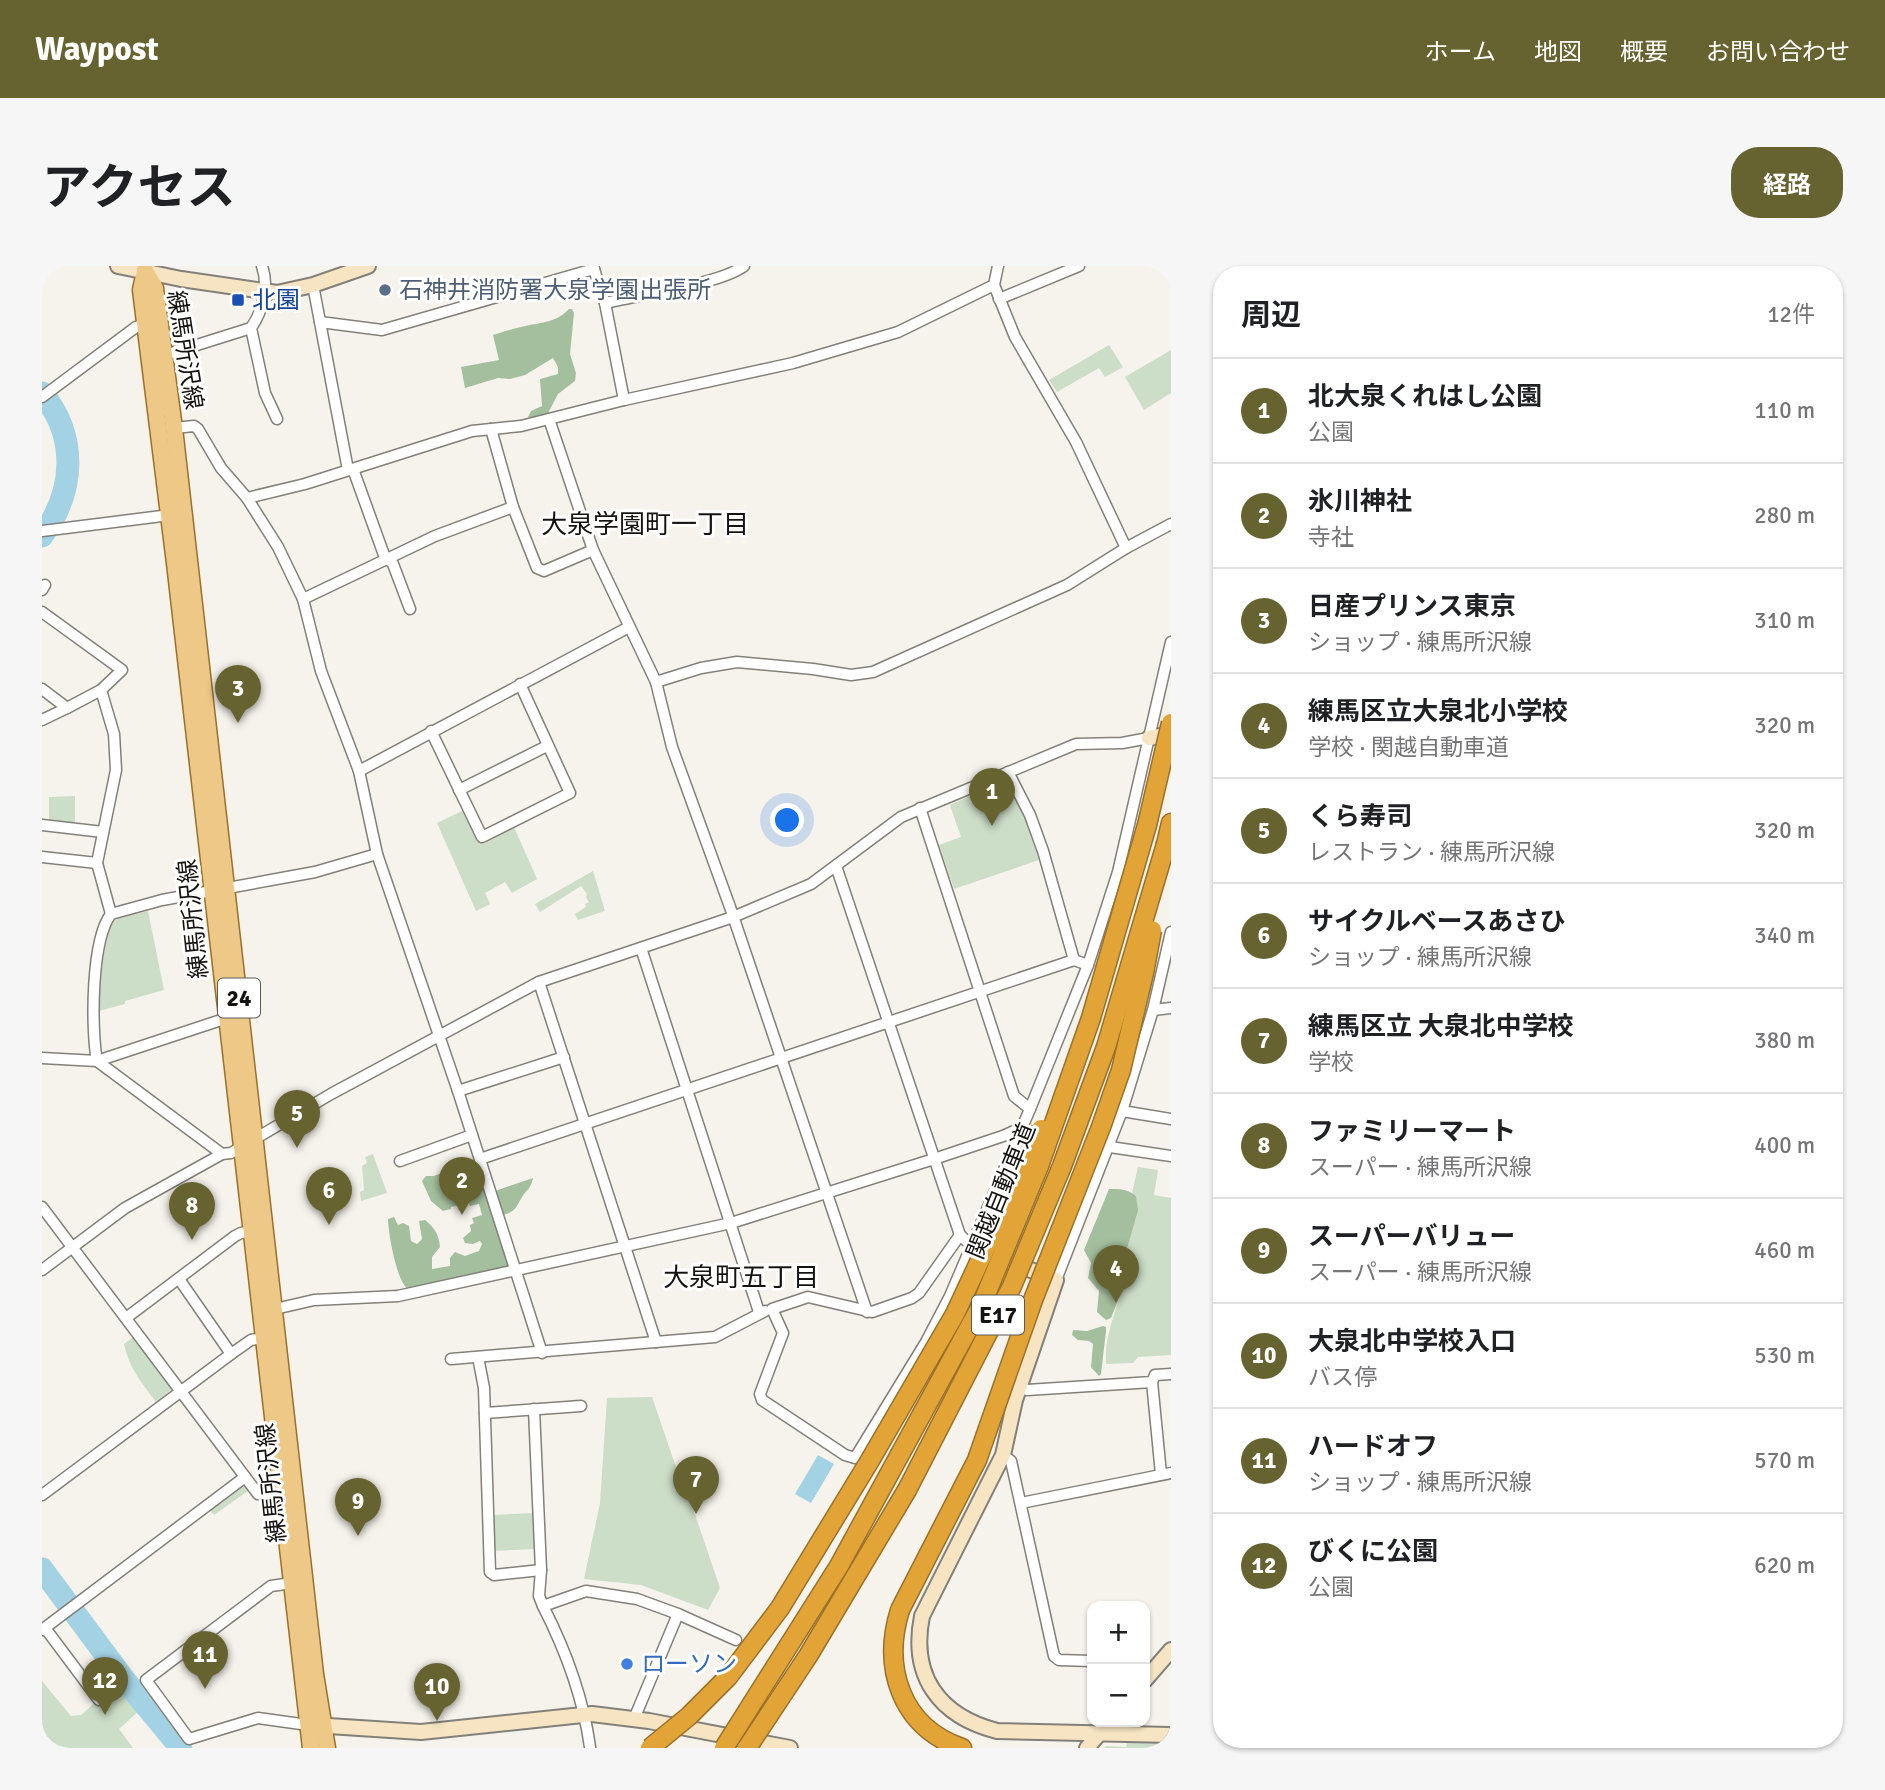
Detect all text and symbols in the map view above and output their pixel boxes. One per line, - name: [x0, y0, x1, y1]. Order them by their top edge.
- text: Waypost: [35, 29, 159, 70]
- text: ホーム: [1425, 37, 1496, 67]
- text: 地図: [1534, 37, 1582, 67]
- text: 概要: [1620, 37, 1668, 67]
- text: お問い合わせ: [1706, 37, 1850, 67]
- button: 経路: [1731, 147, 1843, 218]
- text: アクセス: [42, 158, 236, 218]
- place label: 石神井消防署大泉学園出張所: [399, 275, 711, 305]
- marker: 石神井消防署大泉学園出張所: [377, 282, 393, 298]
- place label: 北園: [252, 285, 300, 315]
- street label: 練馬所沢線: [161, 288, 209, 412]
- marker: 北園: [230, 292, 246, 308]
- text: 周辺: [1241, 297, 1301, 334]
- text: 12件: [1767, 300, 1815, 329]
- text: 北大泉くれはし公園: [1308, 381, 1542, 413]
- text: 1: [1258, 396, 1270, 425]
- text: 110 m: [1754, 396, 1815, 425]
- text: 公園: [1308, 418, 1354, 447]
- text: 氷川神社: [1308, 486, 1412, 518]
- text: 2: [1258, 501, 1270, 530]
- text: 280 m: [1754, 501, 1815, 530]
- district label: 大泉学園町一丁目: [541, 509, 749, 541]
- text: 寺社: [1308, 523, 1354, 552]
- text: 日産プリンス東京: [1308, 591, 1515, 623]
- text: 3: [1258, 606, 1270, 635]
- text: 310 m: [1754, 606, 1815, 635]
- text: ショップ · 練馬所沢線: [1308, 628, 1532, 657]
- pin: 3: [215, 665, 261, 723]
- text: 練馬区立大泉北小学校: [1308, 696, 1568, 728]
- text: 4: [1258, 711, 1270, 740]
- text: 320 m: [1754, 711, 1815, 740]
- text: 学校 · 関越自動車道: [1308, 733, 1509, 762]
- pin: 1: [969, 768, 1015, 826]
- text: くら寿司: [1308, 801, 1412, 833]
- your location: [770, 803, 804, 837]
- text: 5: [1258, 816, 1270, 845]
- text: 320 m: [1754, 816, 1815, 845]
- text: レストラン · 練馬所沢線: [1308, 838, 1555, 867]
- street label: 練馬所沢線: [172, 858, 214, 980]
- text: サイクルベースあさひ: [1308, 906, 1565, 938]
- text: 6: [1258, 921, 1270, 950]
- text: 340 m: [1754, 921, 1815, 950]
- text: ショップ · 練馬所沢線: [1308, 943, 1532, 972]
- road number: 24: [218, 978, 260, 1018]
- text: 練馬区立 大泉北中学校: [1308, 1011, 1574, 1043]
- text: 7: [1258, 1026, 1270, 1055]
- text: 380 m: [1754, 1026, 1815, 1055]
- text: 学校: [1308, 1048, 1354, 1077]
- pin: 5: [274, 1090, 320, 1148]
- text: ファミリーマート: [1308, 1116, 1516, 1148]
- street label: 関越自動車道: [960, 1119, 1042, 1263]
- text: 8: [1258, 1131, 1270, 1160]
- text: 400 m: [1754, 1131, 1815, 1160]
- text: スーパー · 練馬所沢線: [1308, 1153, 1532, 1182]
- pin: 2: [439, 1157, 485, 1215]
- pin: 6: [306, 1167, 352, 1225]
- pin: 8: [169, 1182, 215, 1240]
- text: スーパーバリュー: [1308, 1221, 1515, 1253]
- text: 9: [1258, 1236, 1270, 1265]
- text: 460 m: [1754, 1236, 1815, 1265]
- pin: 4: [1093, 1245, 1139, 1303]
- text: スーパー · 練馬所沢線: [1308, 1258, 1532, 1287]
- district label: 大泉町五丁目: [663, 1262, 819, 1294]
- road number: E17: [972, 1296, 1024, 1334]
- text: 大泉北中学校入口: [1308, 1326, 1516, 1358]
- text: 10: [1252, 1341, 1276, 1370]
- text: 530 m: [1754, 1341, 1815, 1370]
- text: バス停: [1308, 1363, 1377, 1392]
- street label: 練馬所沢線: [250, 1422, 292, 1544]
- text: ハードオフ: [1308, 1431, 1438, 1463]
- text: 11: [1252, 1446, 1276, 1475]
- text: 570 m: [1754, 1446, 1815, 1475]
- pin: 7: [673, 1456, 719, 1514]
- text: ショップ · 練馬所沢線: [1308, 1468, 1532, 1497]
- pin: 9: [335, 1478, 381, 1536]
- text: びくに公園: [1308, 1536, 1438, 1568]
- text: 12: [1252, 1551, 1276, 1580]
- text: 620 m: [1754, 1551, 1815, 1580]
- text: 公園: [1308, 1573, 1354, 1602]
- map controls: [1087, 1601, 1150, 1727]
- button: +: [1087, 1601, 1150, 1664]
- pin: 11: [182, 1631, 228, 1689]
- place label: ローソン: [641, 1649, 737, 1679]
- marker: ローソン: [619, 1656, 635, 1672]
- pin: 12: [82, 1657, 128, 1715]
- pin: 10: [414, 1663, 460, 1721]
- button: −: [1087, 1664, 1150, 1727]

